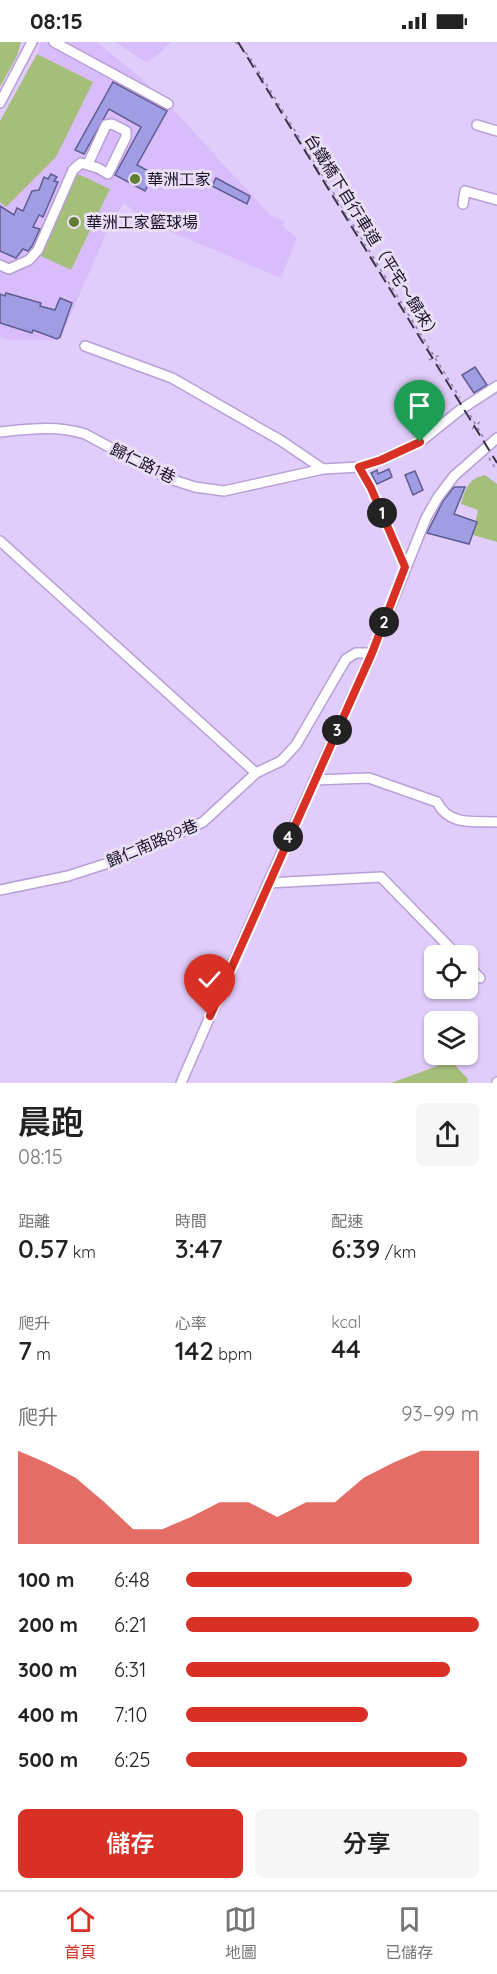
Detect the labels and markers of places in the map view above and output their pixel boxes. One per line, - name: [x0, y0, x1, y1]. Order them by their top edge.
- place label: 華洲工家: [147, 169, 211, 189]
- marker: 華洲工家: [128, 172, 142, 186]
- place label: 華洲工家籃球場: [86, 212, 198, 232]
- marker: 華洲工家籃球場: [67, 215, 81, 229]
- pin: [394, 380, 445, 442]
- pin: 1: [367, 498, 397, 528]
- pin: 2: [369, 607, 399, 637]
- pin: 3: [322, 715, 352, 745]
- pin: 4: [273, 822, 303, 852]
- pin: [184, 954, 235, 1016]

